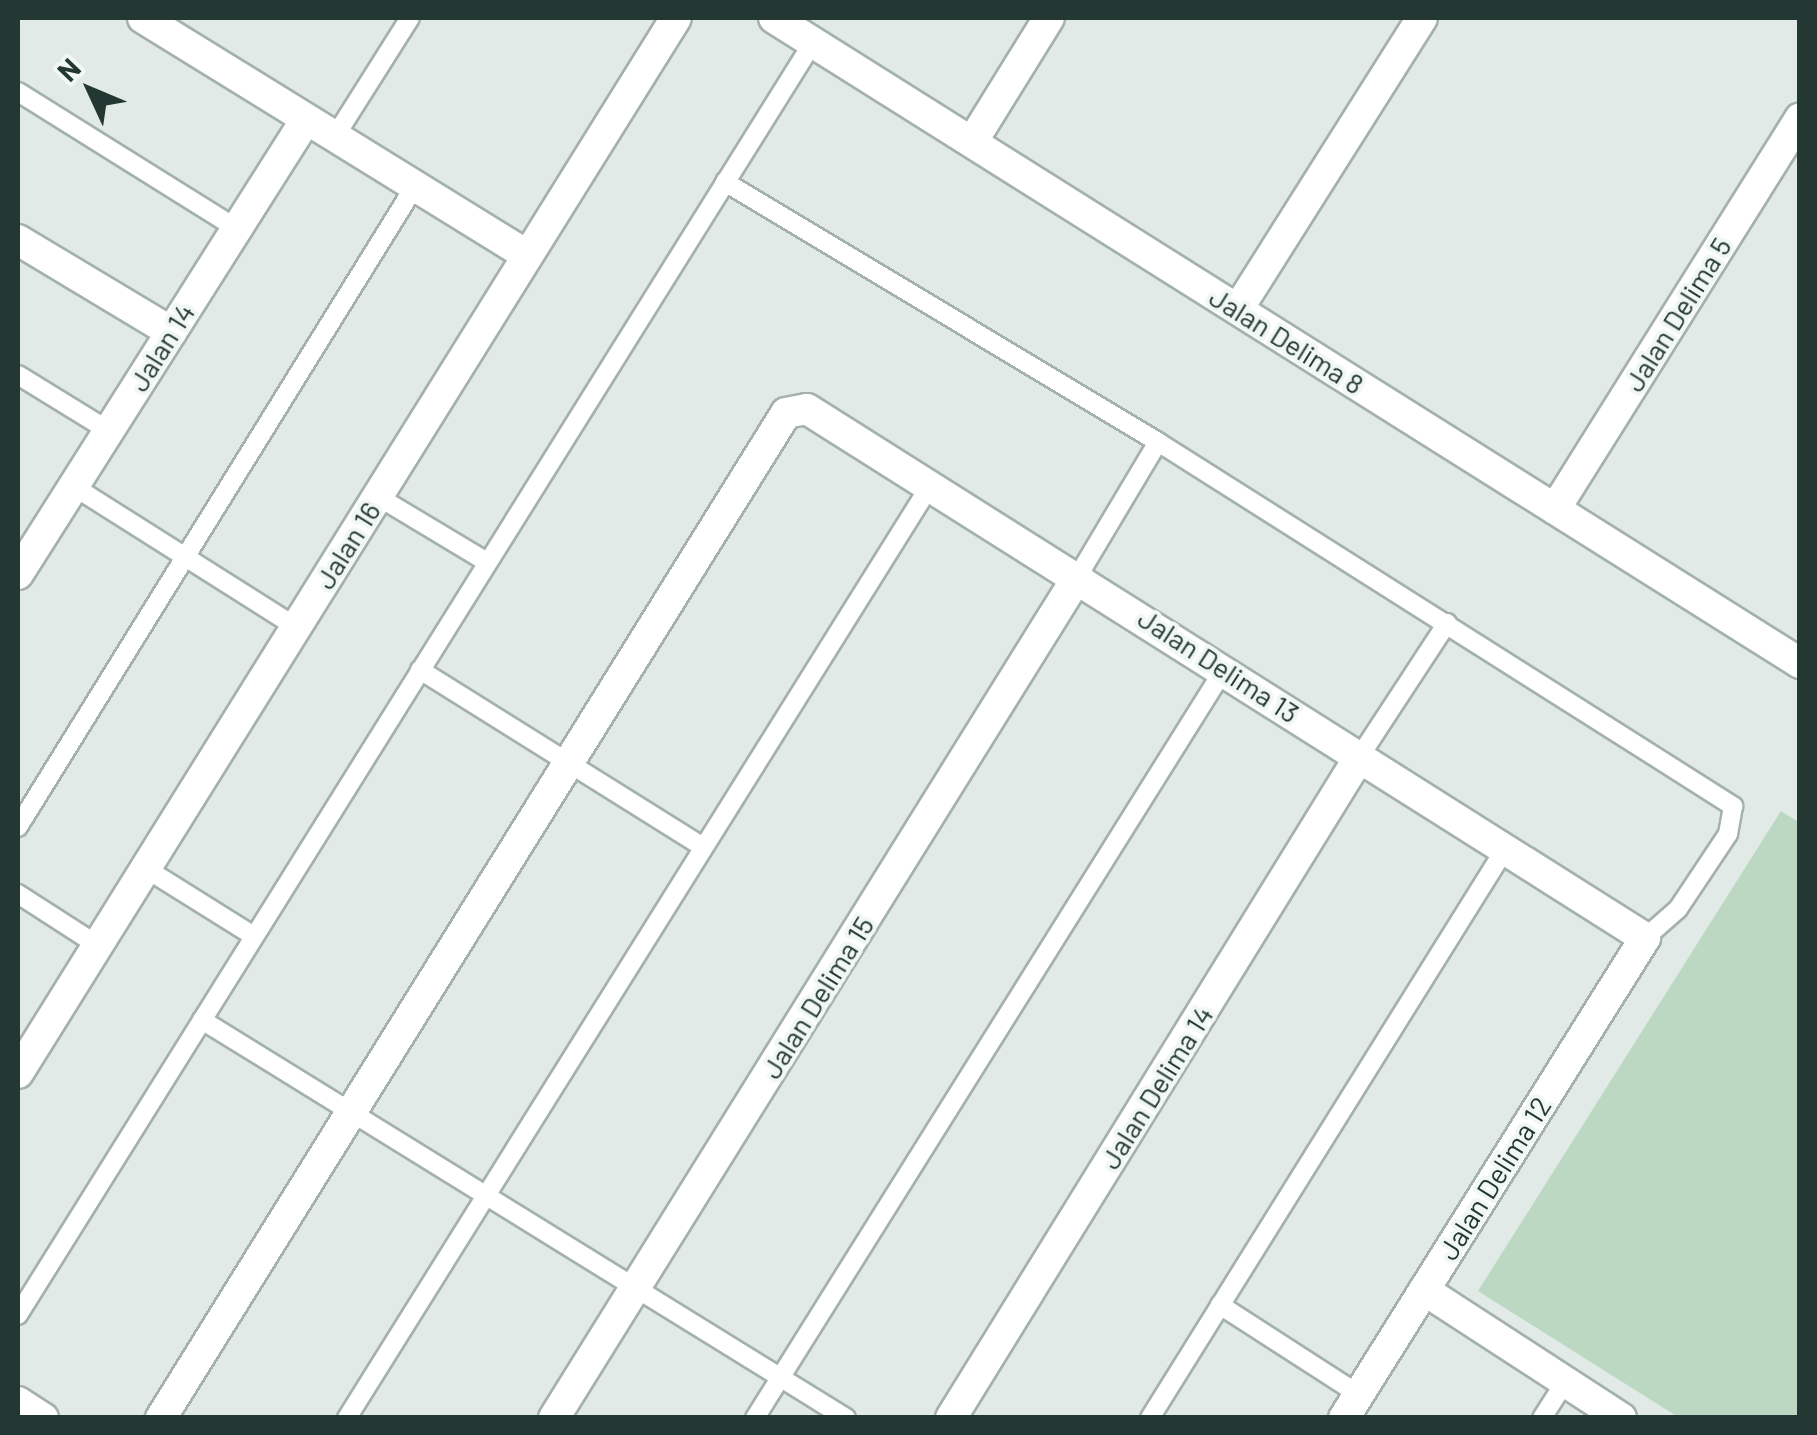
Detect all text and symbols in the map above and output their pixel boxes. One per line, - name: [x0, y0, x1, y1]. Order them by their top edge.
- north arrow: [40, 40, 140, 140]
- text: N: [50, 51, 87, 88]
- street label: Jalan Delima 5: [1616, 231, 1738, 397]
- street label: Jalan Delima 8: [1204, 279, 1370, 401]
- street label: Jalan 14: [121, 297, 201, 397]
- street label: Jalan 16: [307, 495, 387, 595]
- street label: Jalan Delima 13: [1132, 601, 1306, 729]
- street label: Jalan Delima 15: [754, 910, 880, 1084]
- street label: Jalan Delima 14: [1092, 999, 1220, 1175]
- street label: Jalan Delima 12: [1431, 1090, 1557, 1266]

